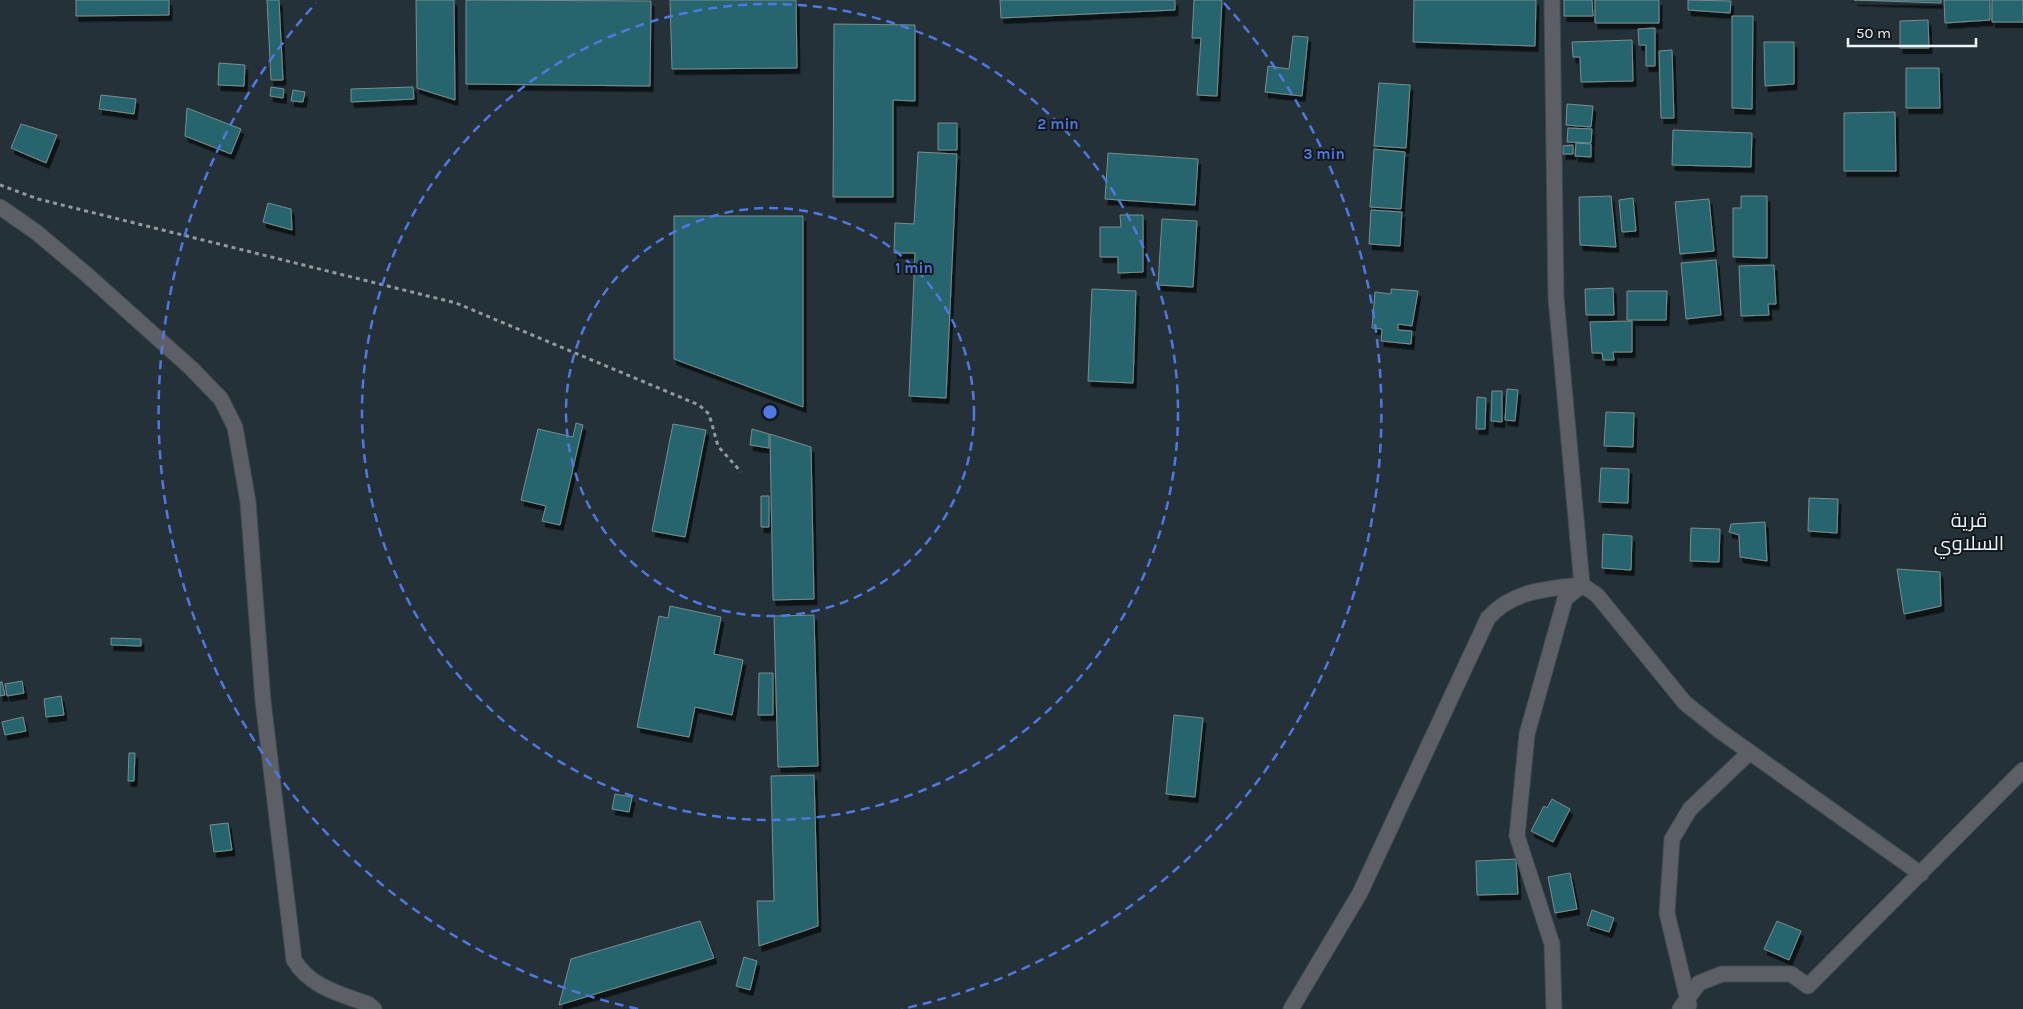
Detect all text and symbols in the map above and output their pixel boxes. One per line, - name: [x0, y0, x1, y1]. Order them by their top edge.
- scale bar: [1848, 15, 1976, 47]
- text: 50 m: [1856, 24, 1891, 42]
- text: 2 min: [1037, 115, 1079, 133]
- text: 3 min: [1303, 145, 1345, 163]
- text: 1 min: [895, 259, 933, 277]
- centre of rings: [761, 403, 779, 421]
- district label: قرية السلاوي: [1934, 509, 2004, 559]

